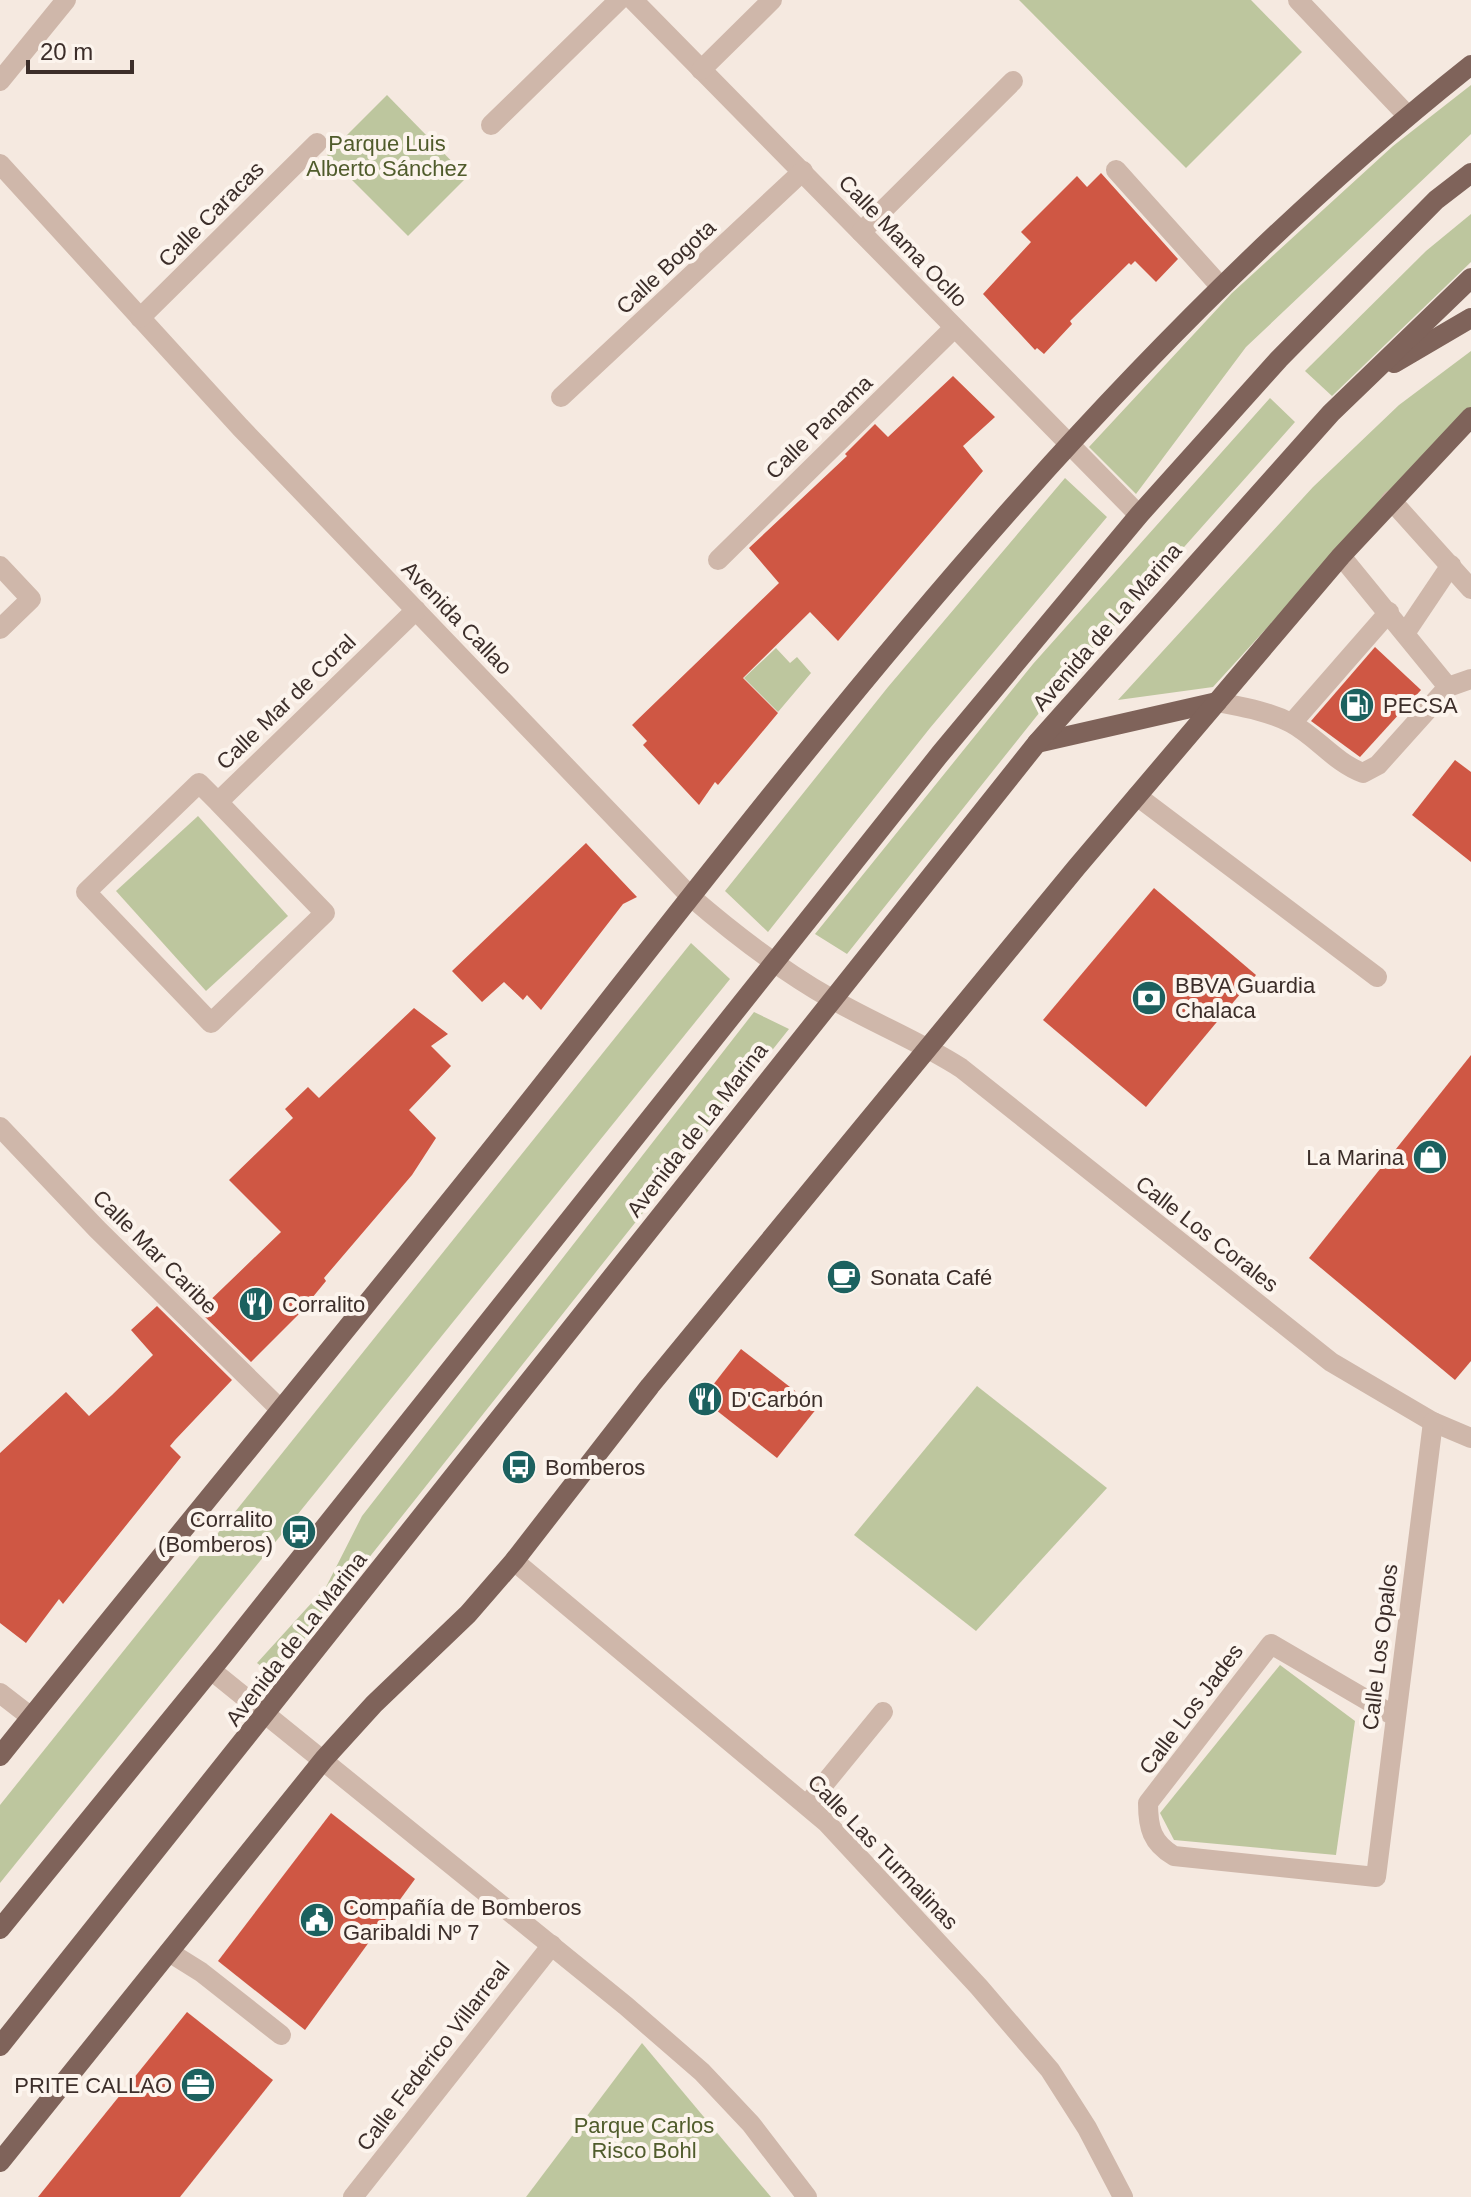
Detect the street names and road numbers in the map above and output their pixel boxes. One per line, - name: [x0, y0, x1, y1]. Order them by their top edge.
- street label: Calle Caracas: [153, 156, 269, 272]
- street label: Calle Mama Ocllo: [834, 170, 972, 312]
- street label: Calle Bogota: [611, 214, 721, 319]
- street label: Calle Panama: [761, 369, 878, 484]
- street label: Avenida de La Marina: [1027, 538, 1187, 716]
- street label: Avenida Callao: [397, 556, 517, 680]
- street label: Calle Mar de Coral: [211, 629, 361, 775]
- street label: Avenida de La Marina: [621, 1038, 773, 1222]
- street label: Calle Los Corales: [1131, 1171, 1283, 1297]
- street label: Calle Mar Caribe: [88, 1185, 222, 1319]
- street label: Avenida de La Marina: [220, 1547, 372, 1731]
- street label: Calle Los Opalos: [1357, 1562, 1403, 1732]
- street label: Calle Los Jades: [1134, 1639, 1248, 1779]
- street label: Calle Las Turmalinas: [803, 1769, 963, 1935]
- street label: Calle Federico Villarreal: [351, 1956, 515, 2156]

